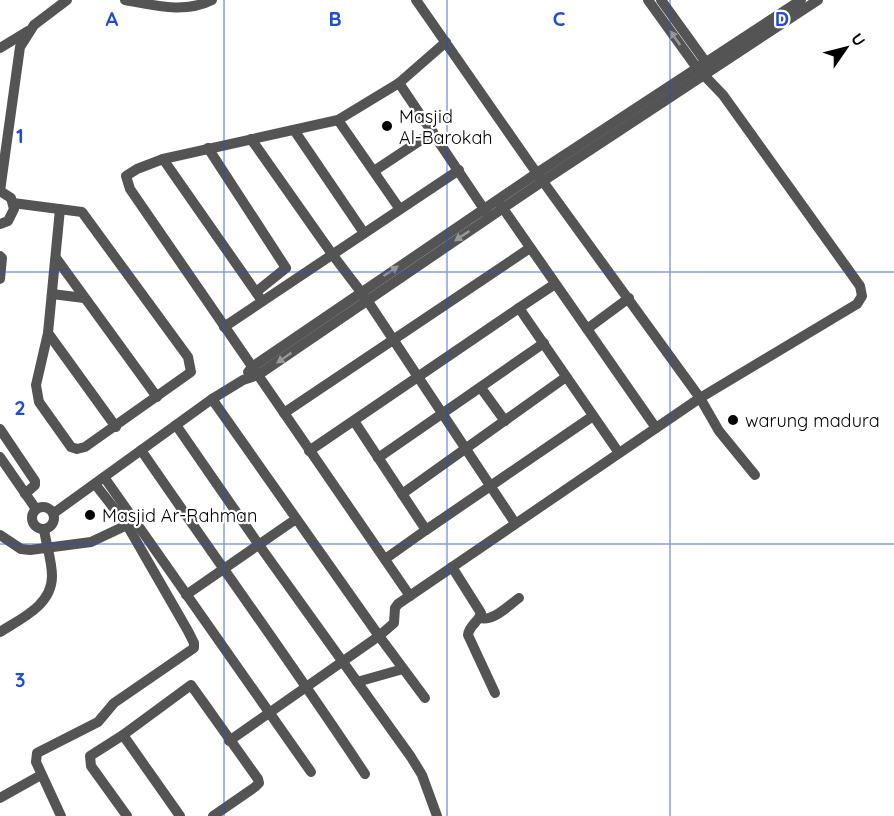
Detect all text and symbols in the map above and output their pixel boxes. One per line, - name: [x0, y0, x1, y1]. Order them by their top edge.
- text: A: [106, 6, 119, 31]
- text: B: [328, 6, 342, 31]
- text: C: [553, 6, 566, 31]
- text: D: [775, 6, 789, 31]
- north arrow: [816, 18, 876, 78]
- text: U: [847, 29, 870, 50]
- one-way arrow: [669, 30, 681, 46]
- place label: Masjid Al-Barokah: [399, 105, 493, 149]
- marker: Masjid Al-Barokah: [380, 119, 394, 133]
- text: 1: [16, 123, 24, 148]
- one-way arrow: [454, 230, 470, 241]
- one-way arrow: [383, 266, 399, 277]
- one-way arrow: [276, 352, 292, 364]
- text: 2: [14, 395, 26, 420]
- place label: warung madura: [745, 409, 880, 432]
- marker: warung madura: [726, 413, 740, 427]
- place label: Masjid Ar-Rahman: [102, 504, 257, 527]
- marker: Masjid Ar-Rahman: [83, 508, 97, 522]
- text: 3: [15, 667, 25, 692]

